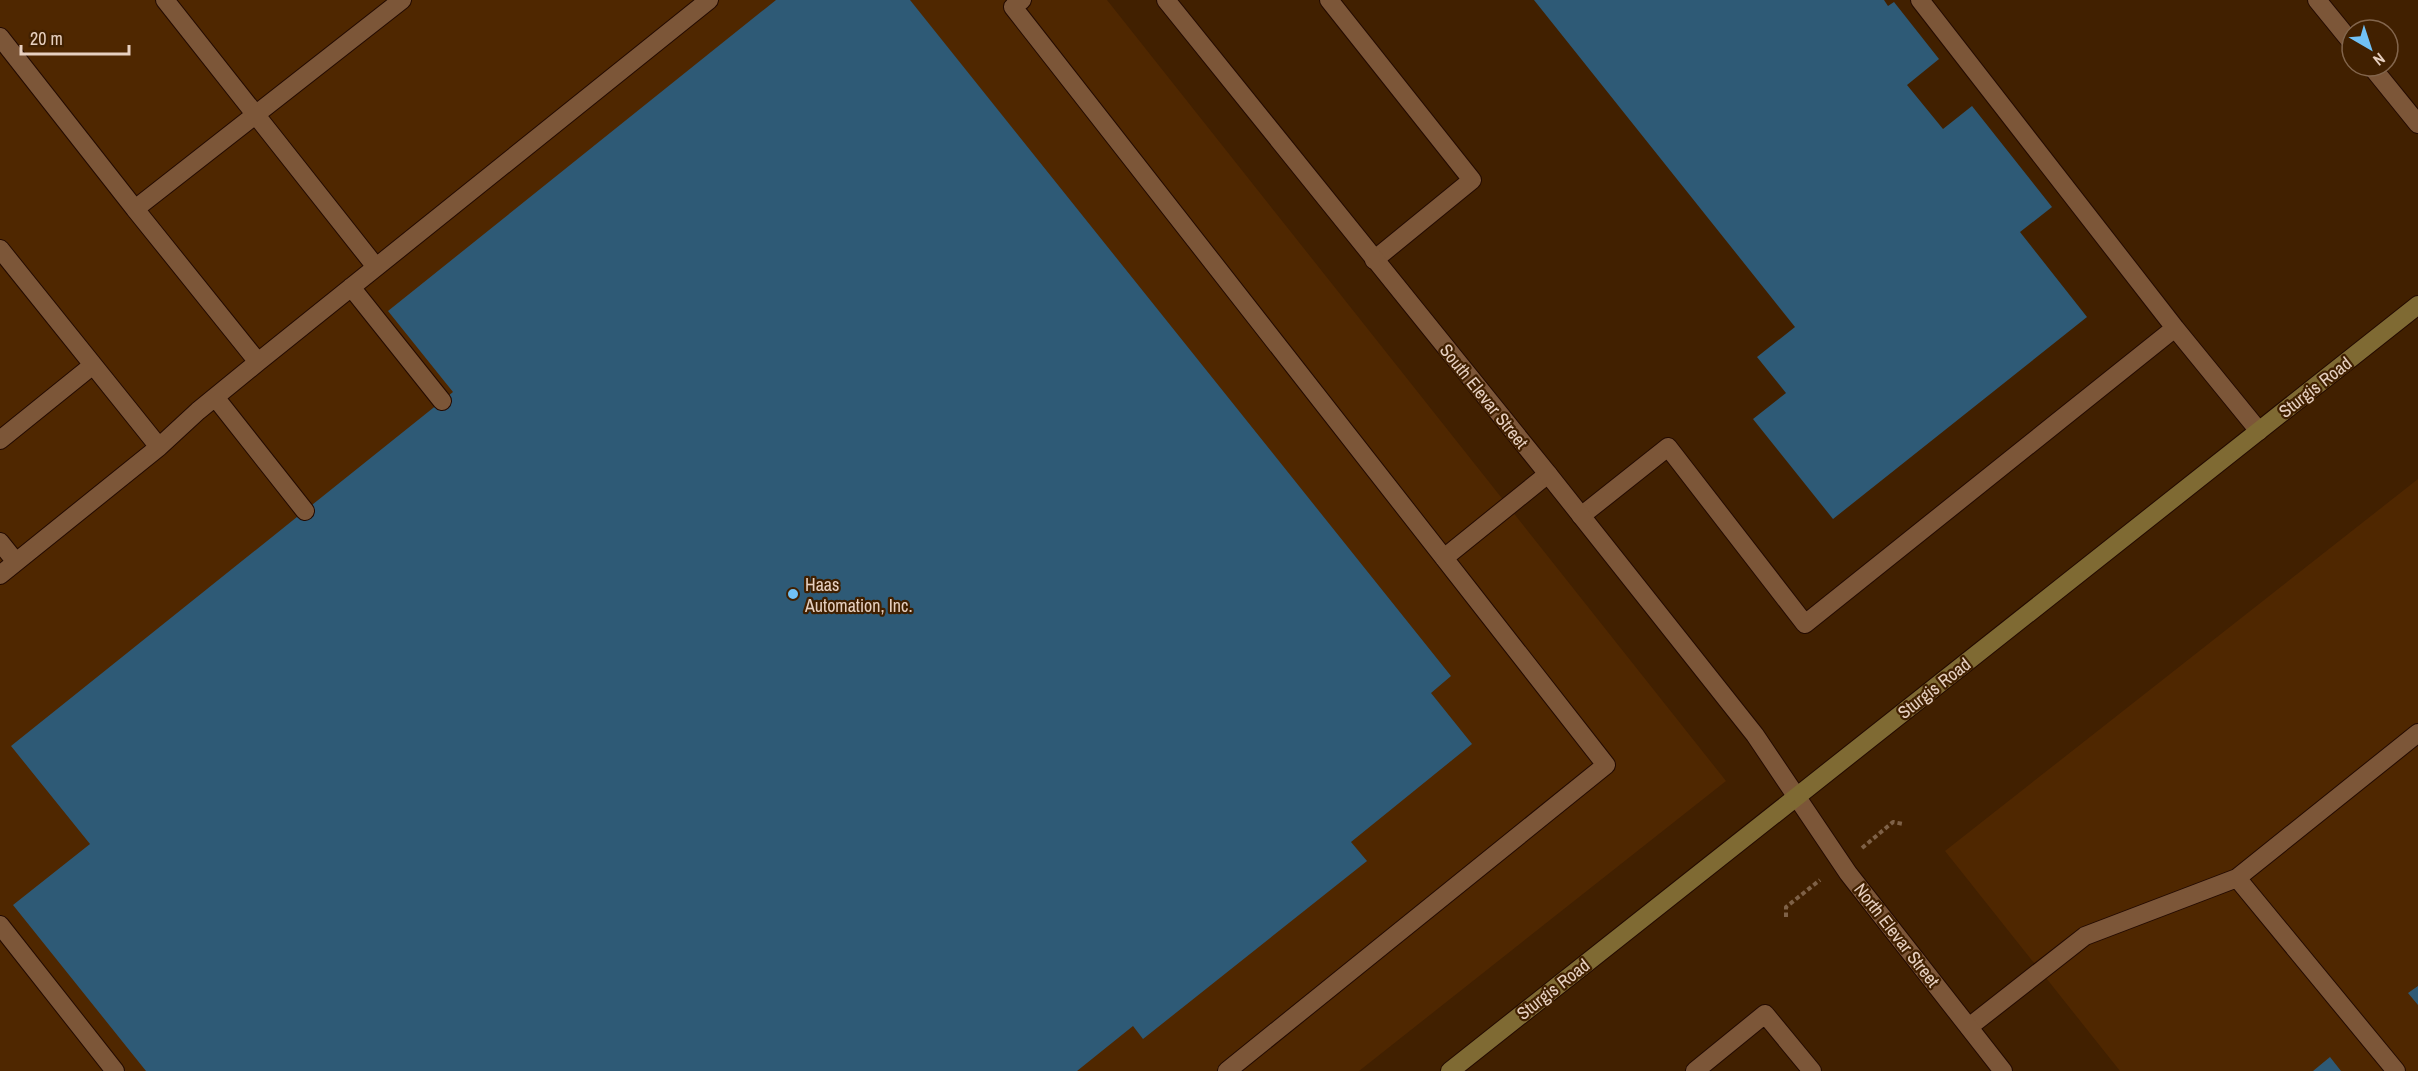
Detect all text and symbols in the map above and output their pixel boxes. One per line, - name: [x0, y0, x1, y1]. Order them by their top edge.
- scale bar: [21, 18, 129, 56]
- north arrow: [2340, 18, 2400, 78]
- text: 20 m: [30, 26, 63, 51]
- text: N: [2369, 48, 2390, 71]
- street label: South Elevar Street: [1434, 338, 1534, 454]
- street label: Sturgis Road: [2273, 351, 2357, 423]
- place label: Haas Automation, Inc.: [804, 572, 913, 618]
- marker: Haas Automation, Inc.: [786, 587, 800, 601]
- street label: Sturgis Road: [1892, 652, 1976, 724]
- street label: North Elevar Street: [1849, 878, 1945, 992]
- street label: Sturgis Road: [1511, 953, 1595, 1025]

